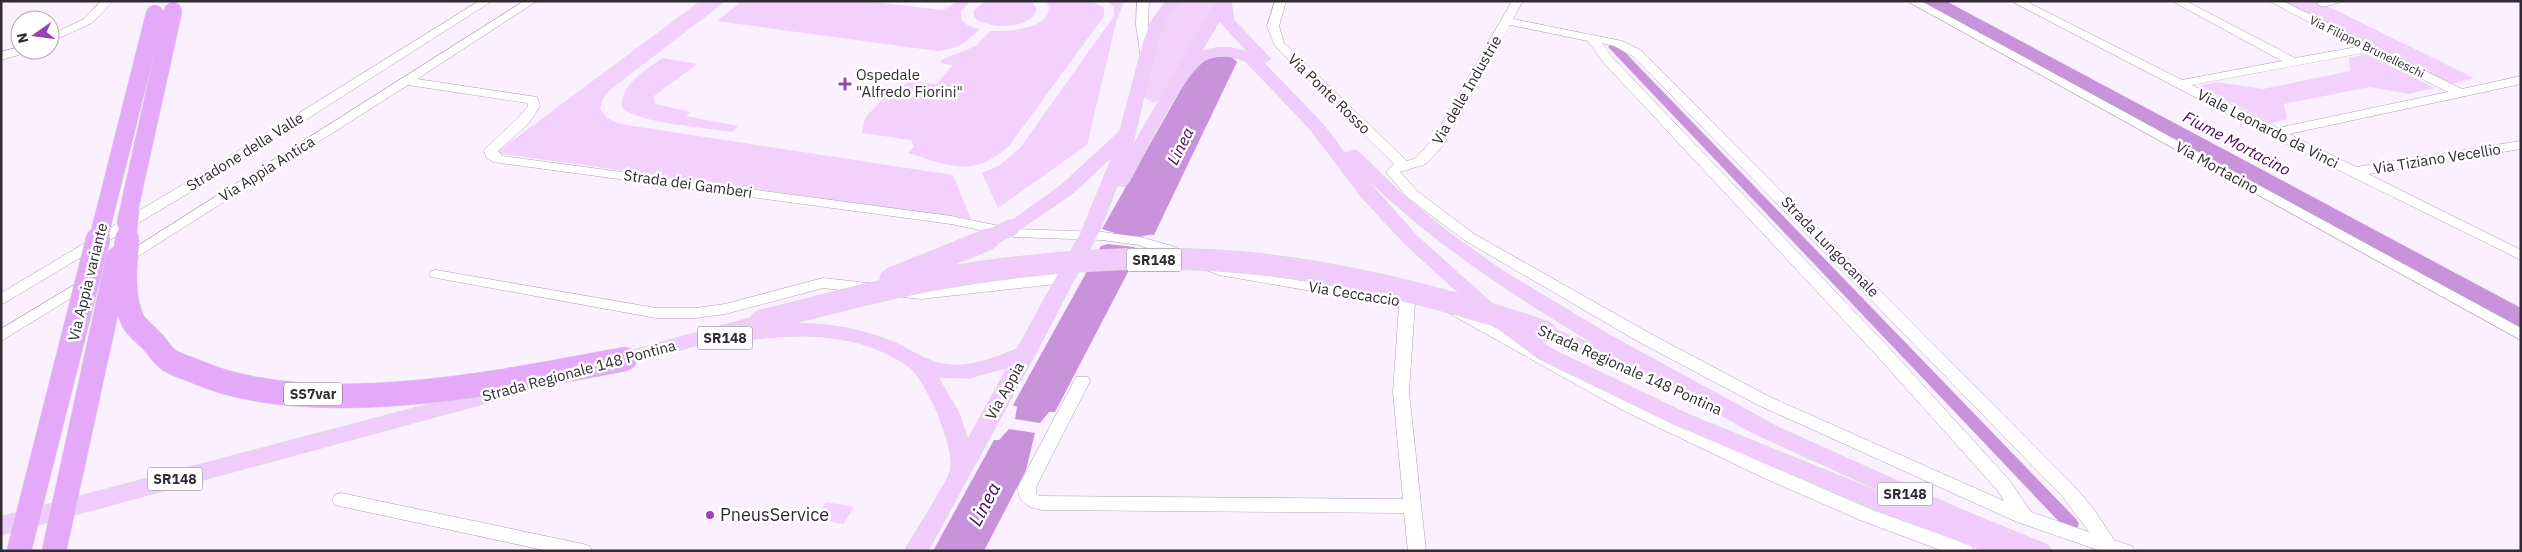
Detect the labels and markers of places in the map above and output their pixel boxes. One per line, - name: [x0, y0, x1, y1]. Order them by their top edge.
- place label: Ospedale "Alfredo Fiorini": [856, 65, 963, 101]
- marker: Ospedale "Alfredo Fiorini": [838, 77, 852, 91]
- place label: PneusService: [720, 503, 829, 526]
- marker: PneusService: [704, 509, 716, 521]

